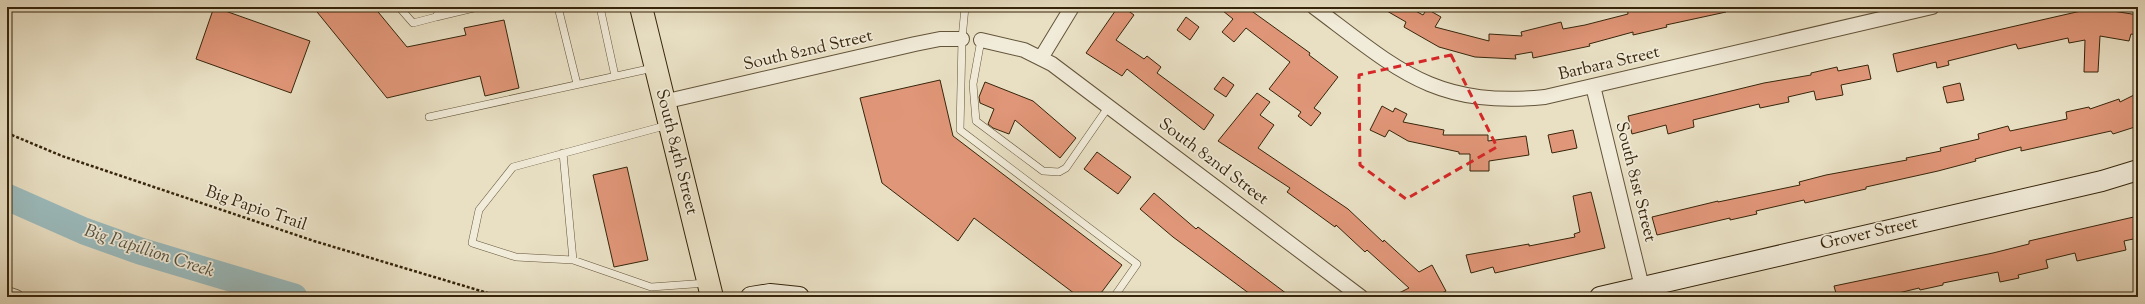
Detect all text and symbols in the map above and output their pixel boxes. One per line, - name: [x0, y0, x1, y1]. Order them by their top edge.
- street label: South 82nd Street: [741, 24, 875, 78]
- street label: Barbara Street: [1556, 41, 1662, 87]
- street label: South 84th Street: [649, 87, 703, 218]
- street label: South 82nd Street: [1153, 113, 1273, 211]
- street label: South 81st Street: [1608, 119, 1662, 245]
- street label: Big Papio Trail: [202, 180, 310, 238]
- street label: Grover Street: [1818, 211, 1920, 257]
- water label: Big Papillion Creek: [81, 219, 217, 285]

